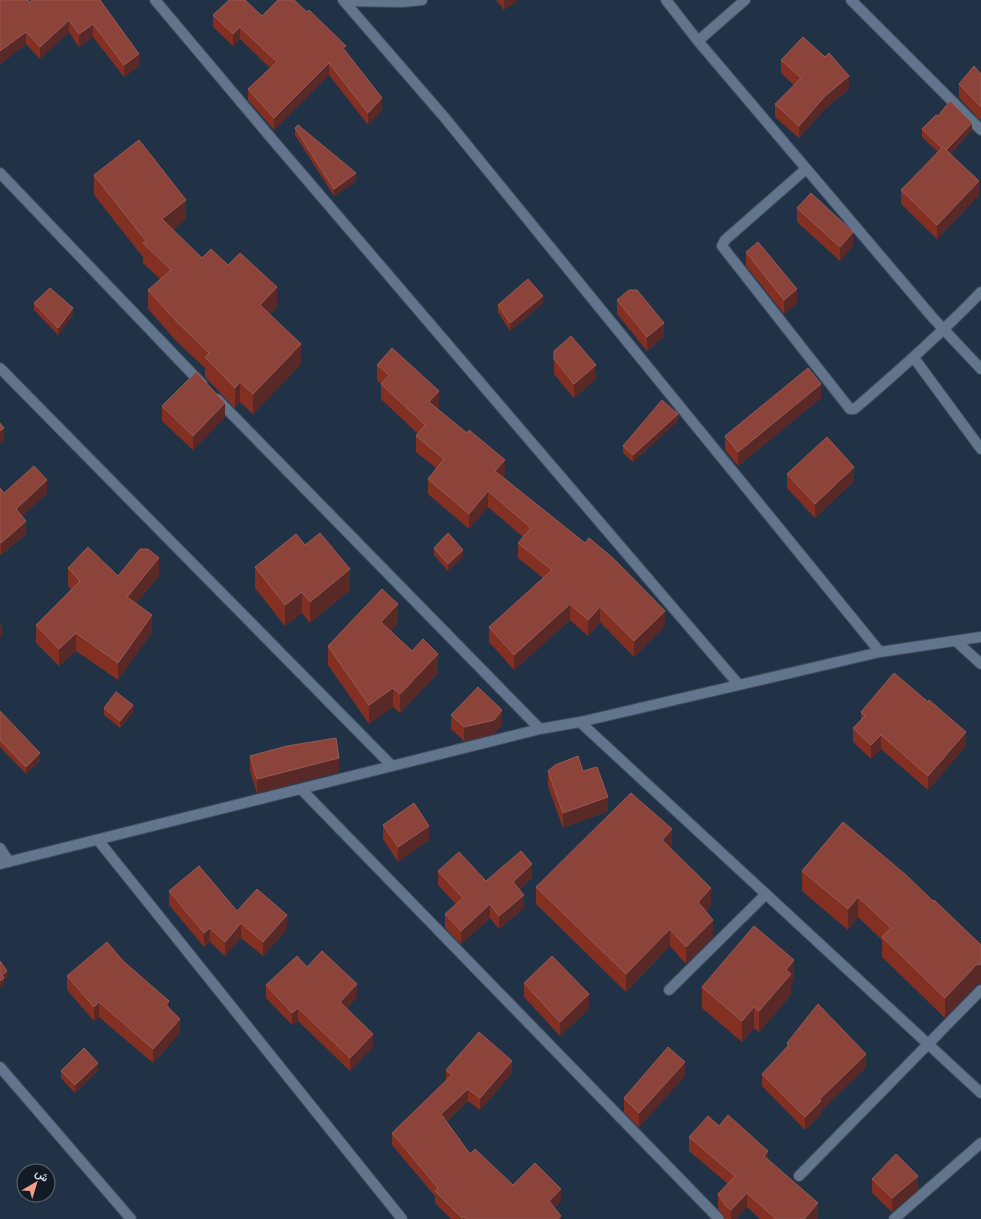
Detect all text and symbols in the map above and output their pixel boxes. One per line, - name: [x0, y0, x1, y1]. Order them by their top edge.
- north arrow: [16, 1163, 56, 1203]
- text: ش: [33, 1166, 52, 1185]

